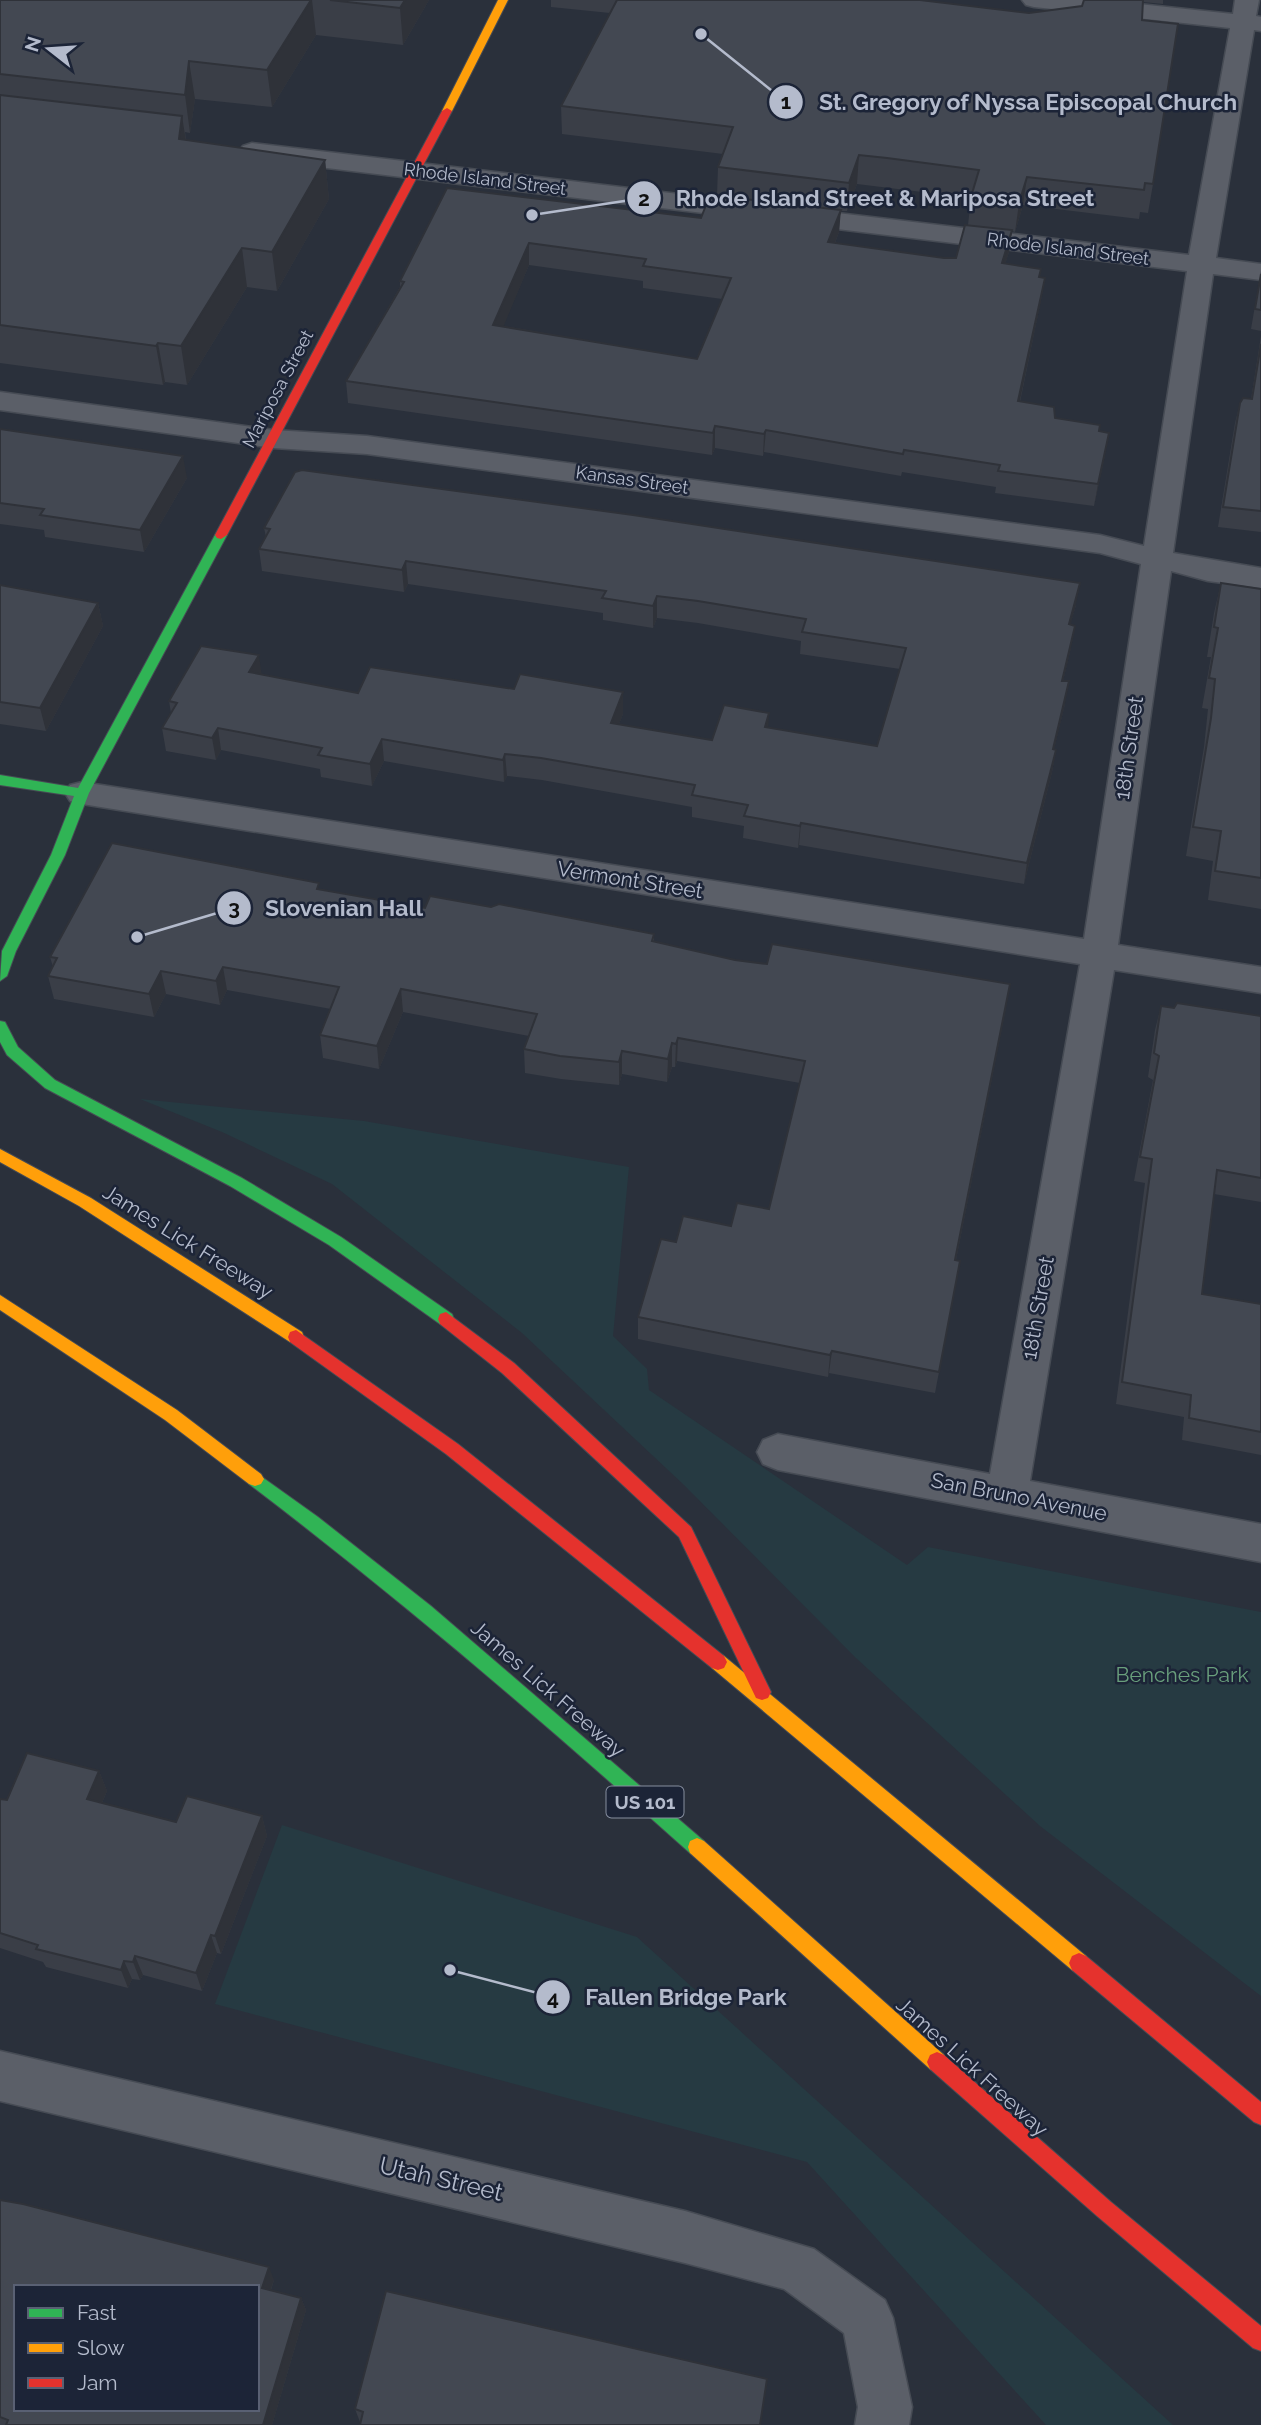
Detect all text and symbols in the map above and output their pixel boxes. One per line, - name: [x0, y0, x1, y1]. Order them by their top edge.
- north arrow: [14, 14, 84, 84]
- text: N: [20, 34, 45, 54]
- callout: St. Gregory of Nyssa Episcopal Church: [769, 80, 1252, 124]
- text: St. Gregory of Nyssa Episcopal Church: [819, 88, 1237, 115]
- text: 1: [781, 89, 791, 114]
- street label: Rhode Island Street: [403, 158, 567, 199]
- callout: Rhode Island Street & Mariposa Street: [627, 176, 1108, 220]
- text: Rhode Island Street & Mariposa Street: [676, 184, 1095, 211]
- text: 2: [638, 186, 650, 211]
- street label: Rhode Island Street: [986, 228, 1150, 269]
- street label: Mariposa Street: [238, 326, 317, 451]
- street label: Kansas Street: [574, 461, 690, 498]
- street label: 18th Street: [1109, 695, 1148, 801]
- street label: Vermont Street: [555, 856, 705, 903]
- callout: Slovenian Hall: [216, 886, 437, 930]
- text: Slovenian Hall: [265, 894, 424, 921]
- text: 3: [228, 895, 240, 920]
- street label: James Lick Freeway: [99, 1179, 278, 1304]
- street label: 18th Street: [1016, 1254, 1059, 1361]
- street label: San Bruno Avenue: [929, 1467, 1109, 1526]
- street label: James Lick Freeway: [466, 1615, 630, 1762]
- park label: Benches Park: [1115, 1662, 1249, 1687]
- road number: US 101: [606, 1786, 684, 1818]
- callout: Fallen Bridge Park: [536, 1975, 800, 2019]
- text: Fallen Bridge Park: [585, 1983, 787, 2010]
- text: 4: [547, 1985, 559, 2010]
- street label: James Lick Freeway: [891, 1992, 1053, 2141]
- street label: Utah Street: [377, 2150, 506, 2207]
- legend: [14, 2285, 259, 2411]
- text: Fast: [77, 2300, 117, 2325]
- text: Slow: [77, 2335, 125, 2360]
- text: Jam: [77, 2370, 118, 2395]

